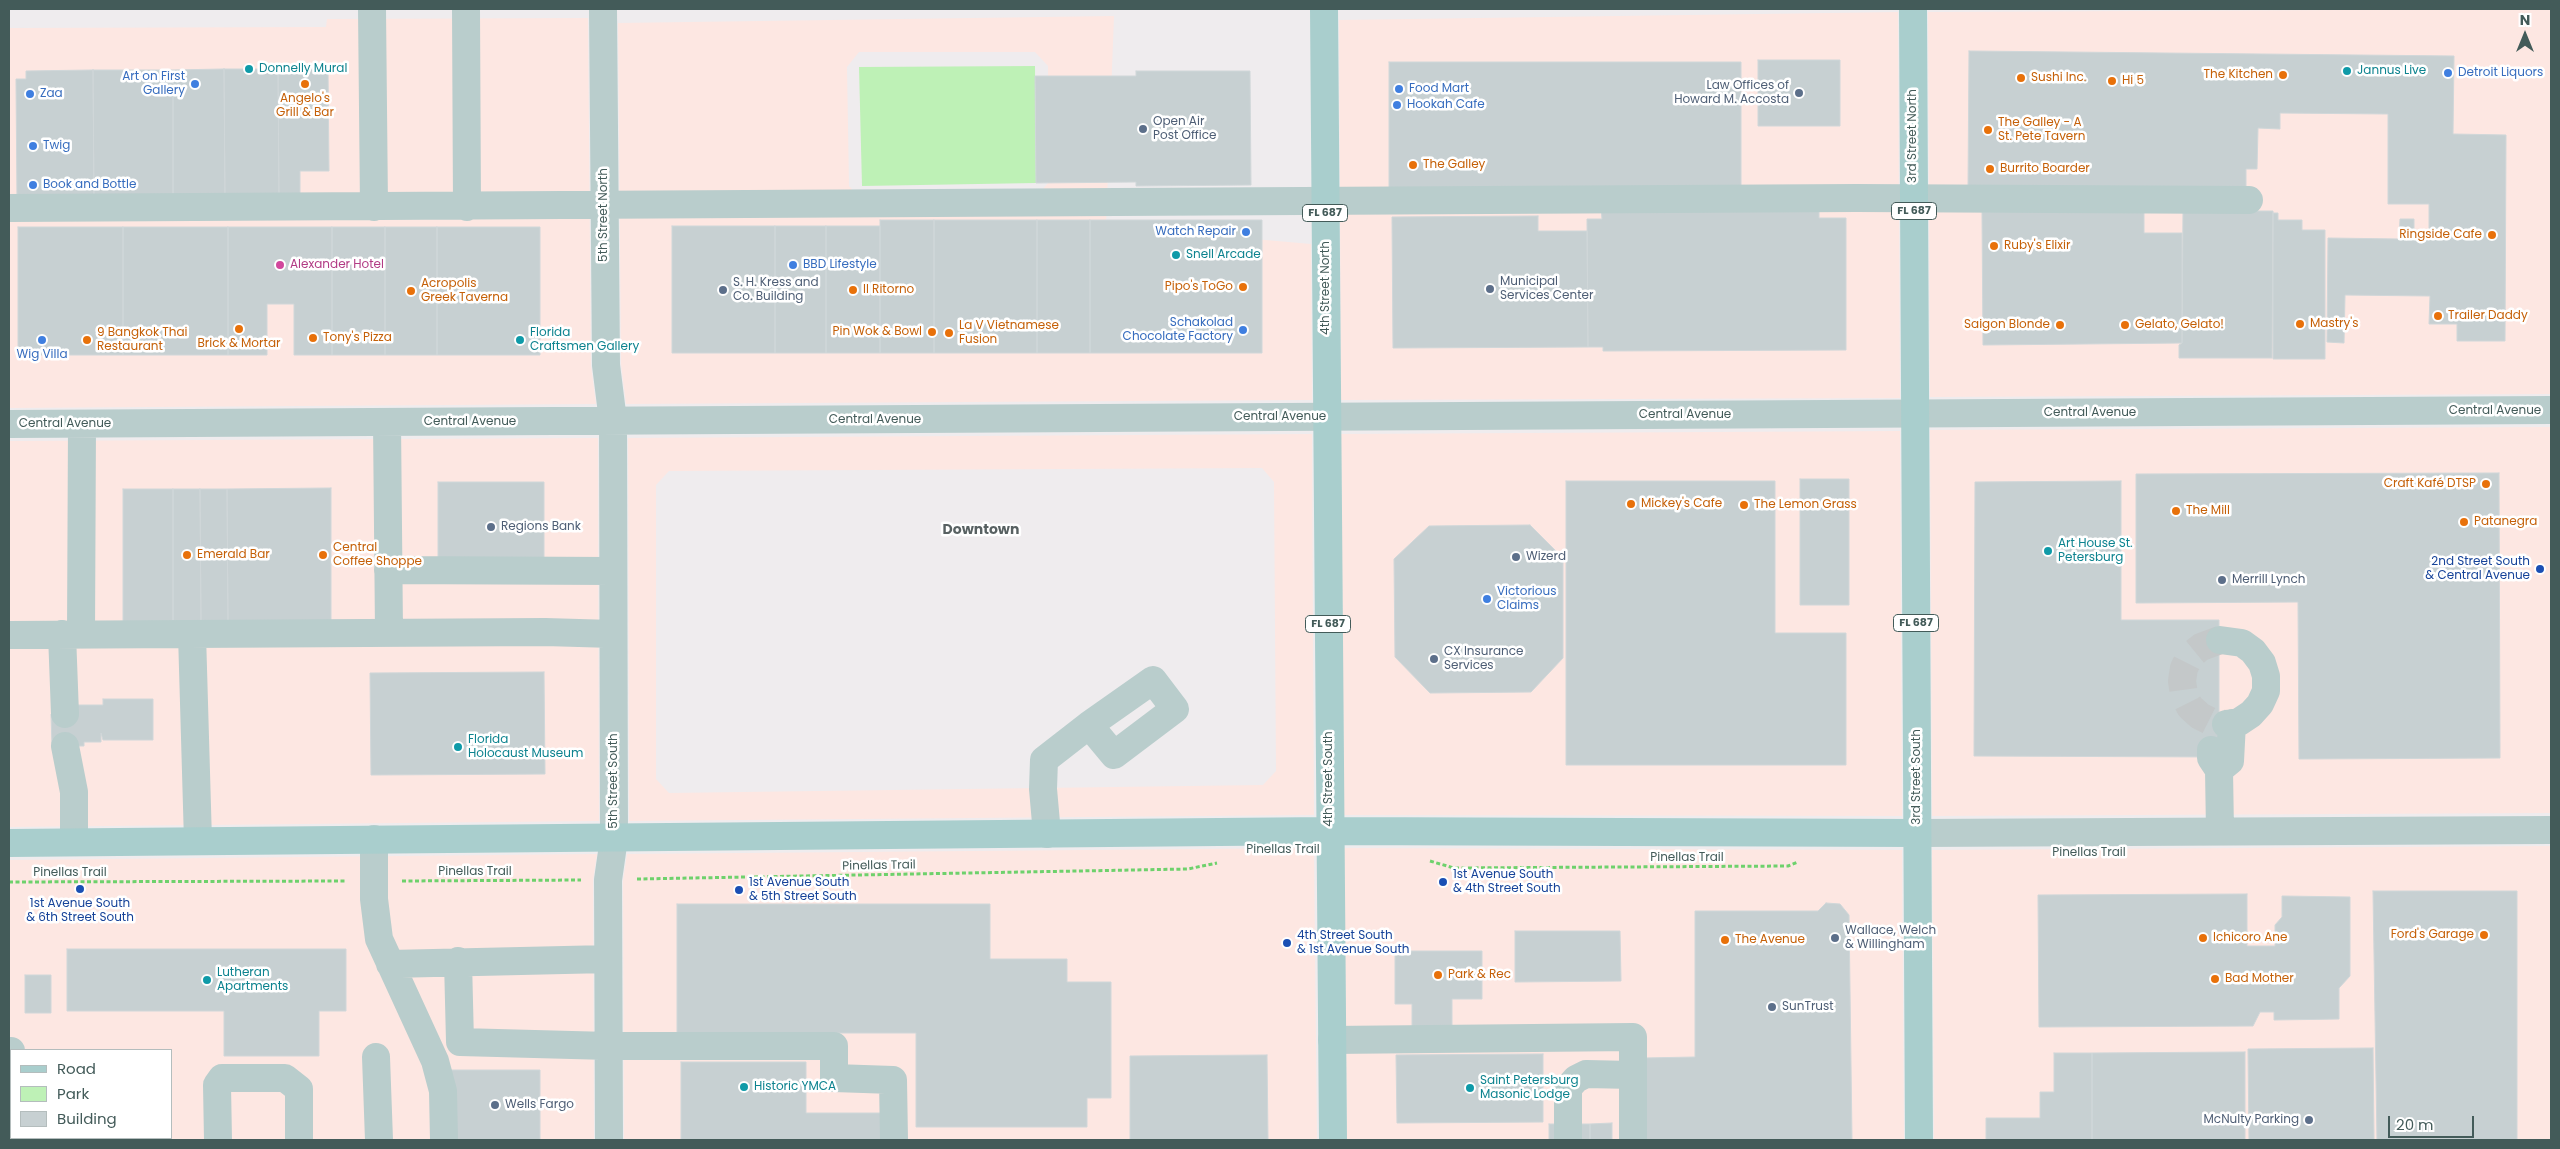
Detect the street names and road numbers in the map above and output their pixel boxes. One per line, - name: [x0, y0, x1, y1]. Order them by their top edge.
- street label: 3rd Street North: [1906, 89, 1920, 183]
- street label: 5th Street North: [597, 168, 611, 262]
- road number: FL 687: [1892, 202, 1936, 220]
- road number: FL 687: [1302, 204, 1348, 222]
- street label: 4th Street North: [1319, 241, 1333, 335]
- street label: Central Avenue: [2449, 404, 2541, 418]
- street label: Central Avenue: [2044, 406, 2136, 420]
- street label: Central Avenue: [1639, 408, 1731, 422]
- street label: Central Avenue: [1234, 410, 1326, 424]
- street label: Central Avenue: [829, 413, 921, 427]
- street label: Central Avenue: [424, 415, 516, 429]
- street label: Central Avenue: [19, 417, 111, 431]
- road number: FL 687: [1894, 614, 1938, 632]
- road number: FL 687: [1306, 616, 1350, 632]
- street label: 3rd Street South: [1910, 729, 1924, 825]
- street label: 4th Street South: [1322, 731, 1336, 827]
- street label: 5th Street South: [607, 733, 621, 829]
- street label: Pinellas Trail: [1246, 843, 1320, 857]
- street label: Pinellas Trail: [2052, 846, 2126, 860]
- street label: Pinellas Trail: [1650, 851, 1724, 865]
- street label: Pinellas Trail: [842, 858, 916, 874]
- street label: Pinellas Trail: [438, 865, 512, 879]
- street label: Pinellas Trail: [33, 866, 107, 880]

